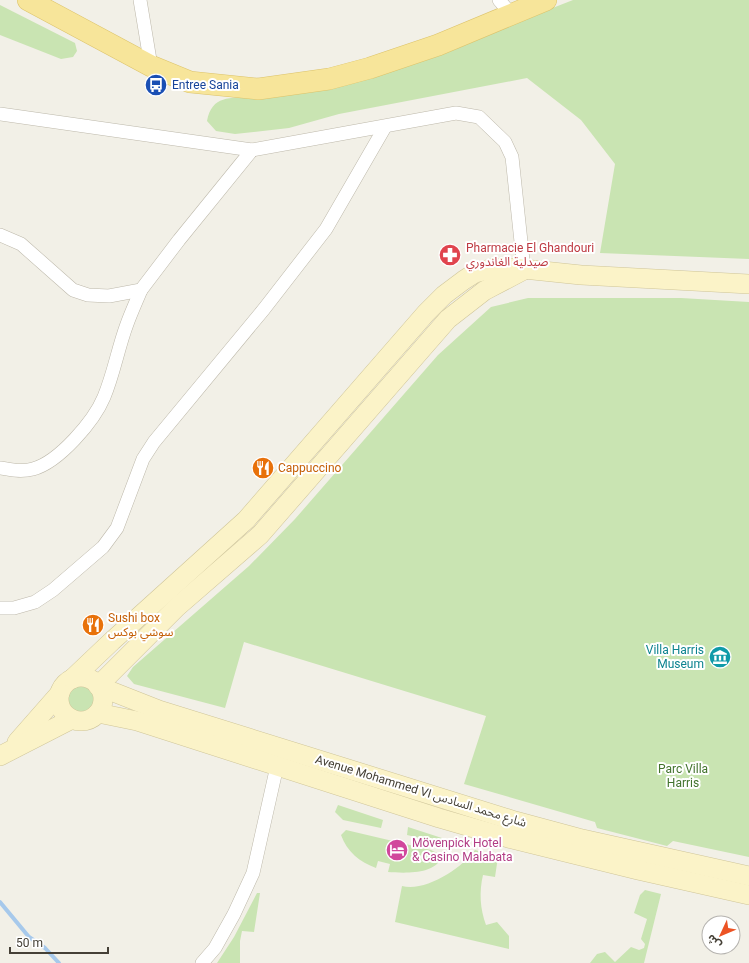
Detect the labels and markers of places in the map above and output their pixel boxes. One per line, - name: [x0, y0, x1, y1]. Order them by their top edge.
- bus stop icon: Entree Sania: [143, 72, 169, 98]
- place label: Entree Sania: [172, 78, 239, 92]
- place label: Pharmacie El Ghandouri صيدلية الغاندوري: [466, 241, 594, 272]
- pharmacy icon: Pharmacie El Ghandouri صيدلية الغاندوري: [437, 242, 463, 268]
- restaurant icon: Cappuccino: [250, 455, 276, 481]
- place label: Cappuccino: [278, 461, 342, 475]
- place label: Sushi box سوشي بوكس: [108, 611, 173, 642]
- restaurant icon: Sushi box سوشي بوكس: [80, 612, 106, 638]
- place label: Villa Harris Museum: [646, 643, 704, 671]
- museum icon: Villa Harris Museum: [707, 644, 733, 670]
- place label: Mövenpick Hotel & Casino Malabata: [412, 836, 513, 864]
- hotel icon: Mövenpick Hotel & Casino Malabata: [384, 837, 410, 863]

